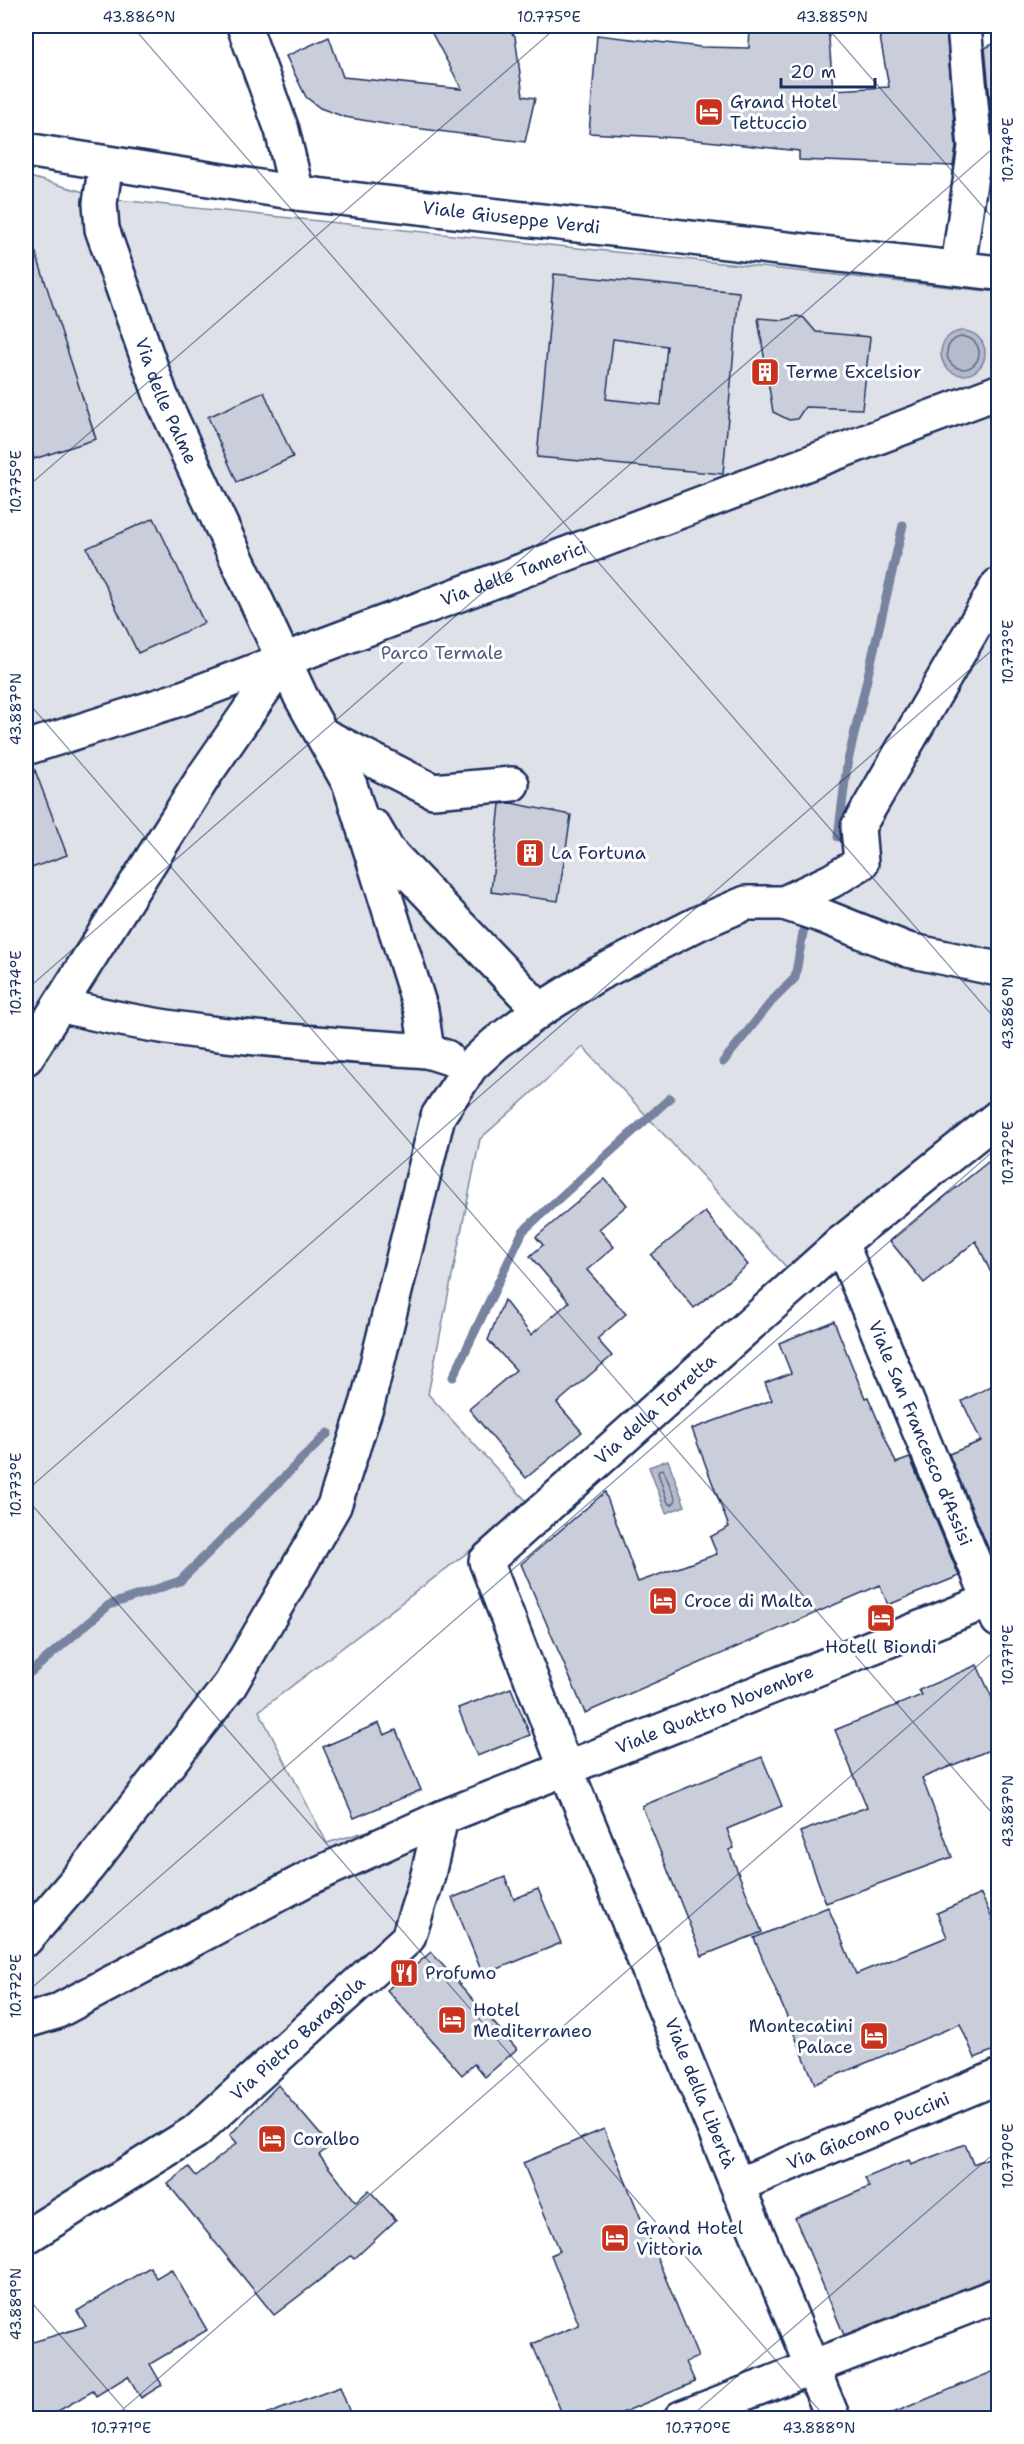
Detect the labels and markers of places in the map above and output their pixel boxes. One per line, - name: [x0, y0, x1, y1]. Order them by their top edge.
- place label: Grand Hotel Tettuccio: [730, 90, 838, 135]
- hotel icon: Grand Hotel Tettuccio: [693, 96, 725, 128]
- building icon: Terme Excelsior: [749, 356, 781, 388]
- place label: Terme Excelsior: [786, 360, 921, 384]
- building icon: La Fortuna: [514, 837, 546, 869]
- place label: La Fortuna: [551, 841, 646, 865]
- hotel icon: Croce di Malta: [647, 1585, 679, 1617]
- place label: Croce di Malta: [684, 1589, 813, 1613]
- hotel icon: Hotell Biondi: [865, 1602, 897, 1634]
- place label: Hotell Biondi: [825, 1635, 937, 1659]
- restaurant icon: Profumo: [388, 1957, 420, 1989]
- place label: Profumo: [425, 1961, 496, 1985]
- place label: Hotel Mediterraneo: [473, 1998, 592, 2043]
- hotel icon: Hotel Mediterraneo: [436, 2004, 468, 2036]
- place label: Montecatini Palace: [749, 2014, 853, 2059]
- hotel icon: Montecatini Palace: [858, 2020, 890, 2052]
- hotel icon: Coralbo: [256, 2123, 288, 2155]
- place label: Coralbo: [293, 2127, 360, 2151]
- place label: Grand Hotel Vittoria: [636, 2216, 744, 2261]
- hotel icon: Grand Hotel Vittoria: [599, 2222, 631, 2254]

